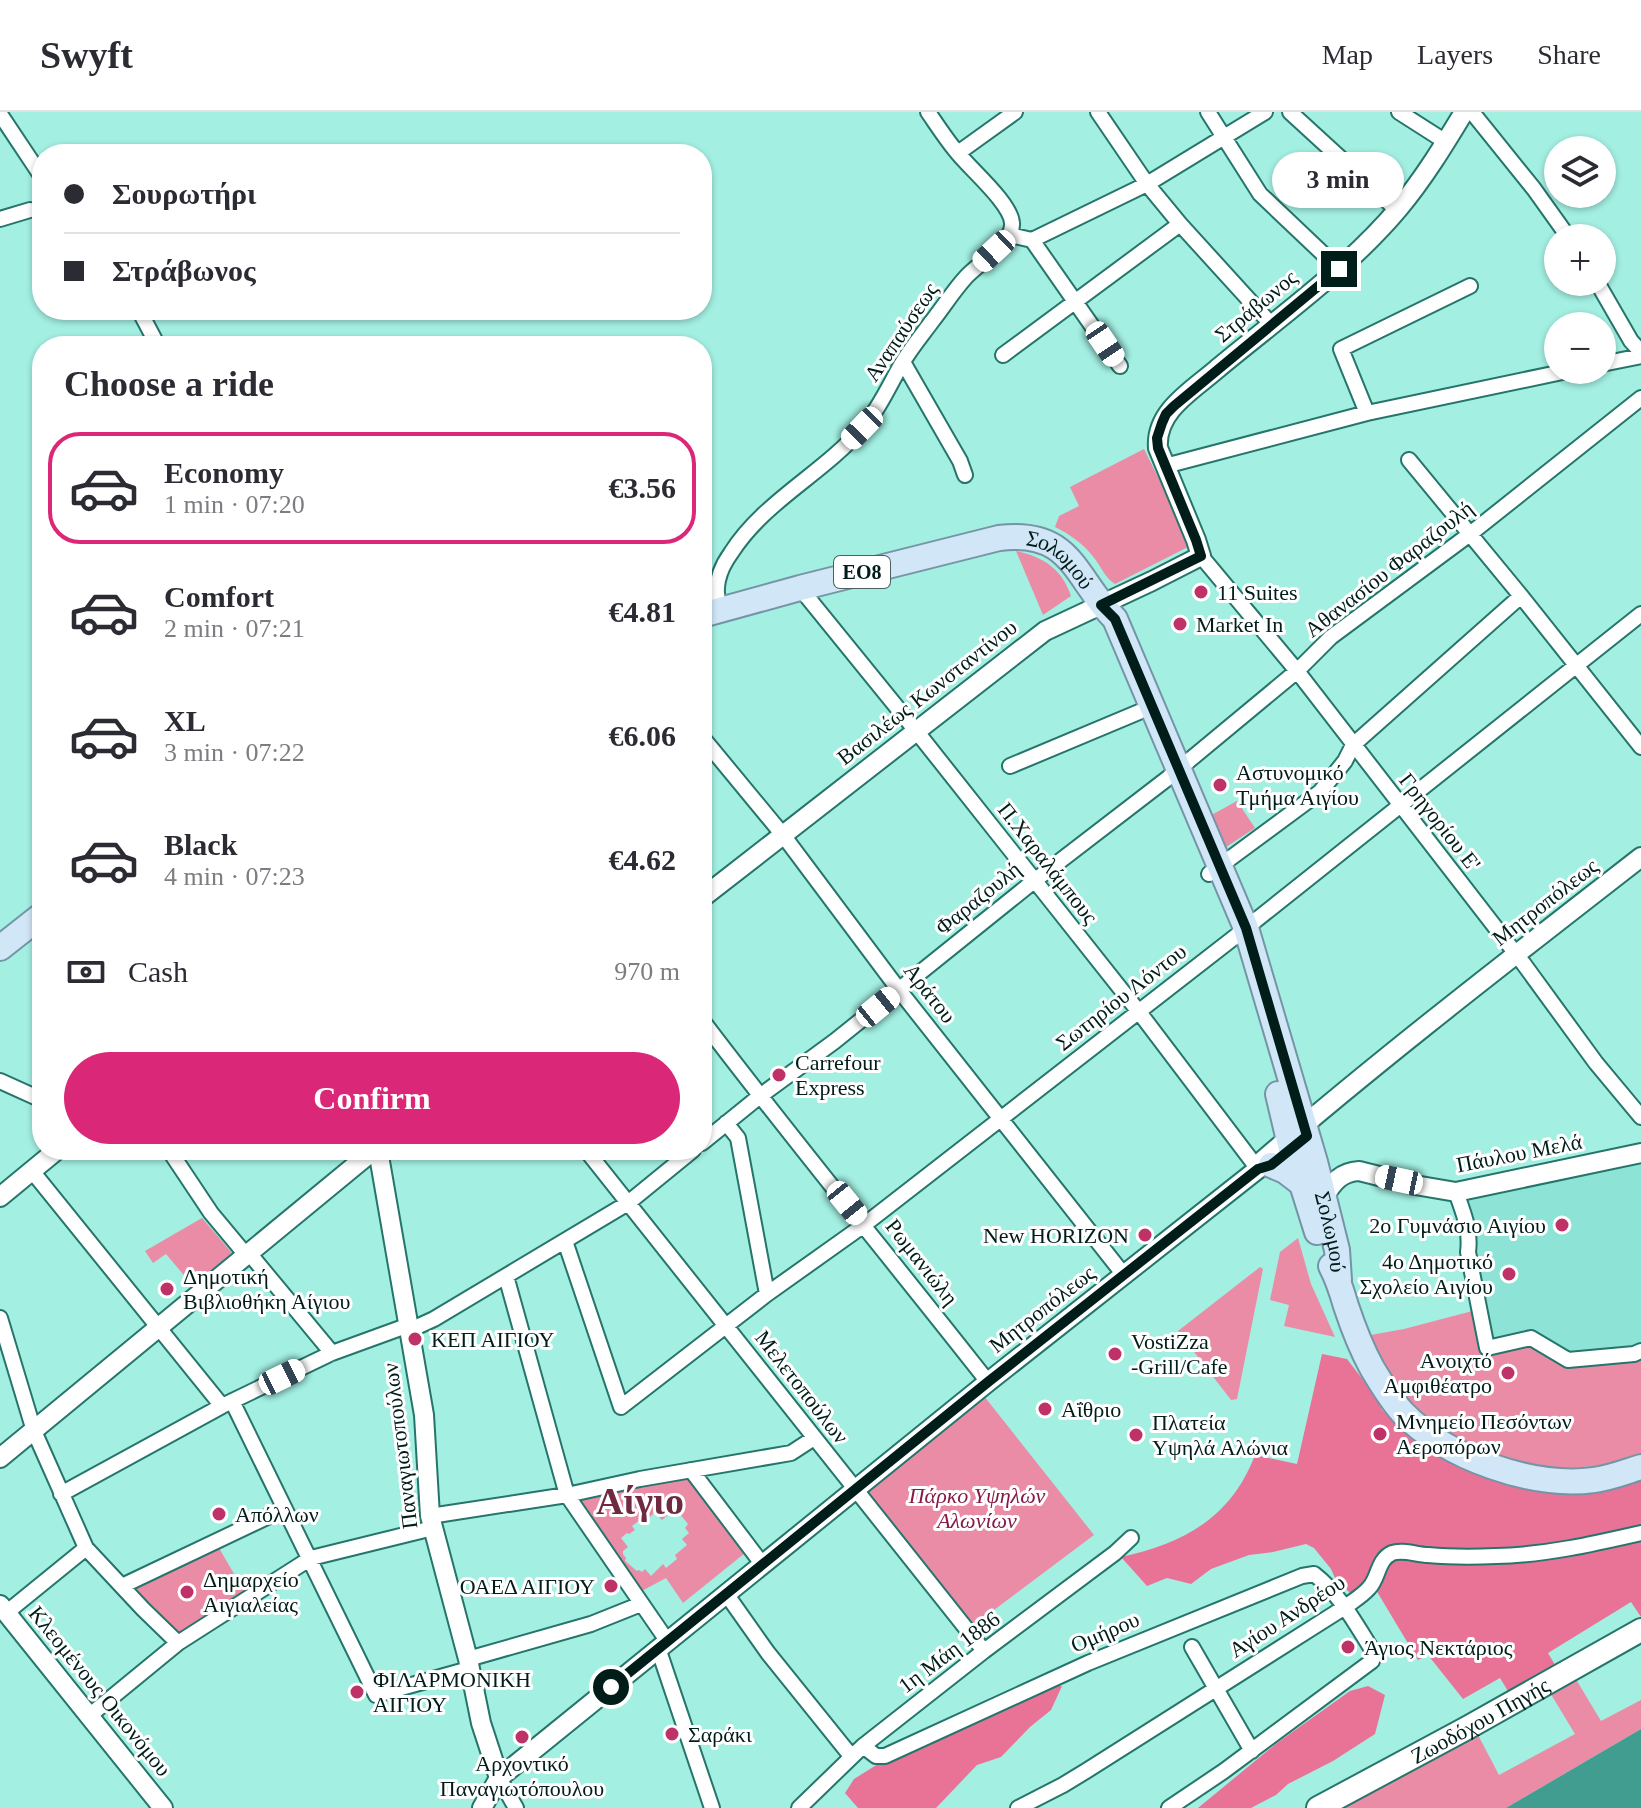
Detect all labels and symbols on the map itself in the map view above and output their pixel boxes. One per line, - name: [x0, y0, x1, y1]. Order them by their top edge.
- callout: 3 min: [1273, 153, 1405, 209]
- car: [968, 226, 1020, 276]
- route end: [1321, 251, 1357, 287]
- street label: Στράβωνος: [1210, 264, 1302, 347]
- street label: Αναπαύσεως: [859, 278, 943, 386]
- car: [1082, 317, 1128, 371]
- car: [837, 402, 887, 454]
- street label: Αθανασίου Φαραζουλή: [1300, 495, 1478, 643]
- street label: Σολωμού: [1024, 525, 1100, 594]
- road number: ΕΟ8: [834, 556, 890, 588]
- place label: 11 Suites: [1217, 580, 1297, 605]
- marker: 11 Suites: [1192, 583, 1210, 601]
- place label: Market In: [1196, 612, 1283, 637]
- street label: Βασιλέως Κωνσταντίνου: [832, 614, 1022, 770]
- marker: Market In: [1171, 615, 1189, 633]
- place label: Αστυνομικό Τμήμα Αιγίου: [1236, 760, 1359, 810]
- street label: Γρηγορίου Ε': [1394, 768, 1486, 876]
- marker: Αστυνομικό Τμήμα Αιγίου: [1211, 776, 1229, 794]
- street label: Π.Χαραλάμπους: [993, 797, 1103, 929]
- street label: Μητροπόλεως: [1487, 853, 1603, 951]
- street label: Φαραζουλή: [930, 856, 1026, 940]
- street label: Σωτηρίου Λόντου: [1051, 938, 1191, 1056]
- street label: Αράτου: [899, 958, 961, 1028]
- car: [852, 983, 904, 1031]
- place label: Carrefour Express: [795, 1050, 881, 1100]
- marker: Carrefour Express: [770, 1066, 788, 1084]
- street label: Πάυλου Μελά: [1454, 1128, 1584, 1177]
- car: [1373, 1163, 1425, 1197]
- car: [823, 1177, 871, 1229]
- street label: Σολωμού: [1310, 1188, 1351, 1273]
- place label: 2ο Γυμνάσιο Αιγίου: [1369, 1213, 1546, 1238]
- street label: Ρωμανιώλη: [881, 1214, 963, 1310]
- marker: 2ο Γυμνάσιο Αιγίου: [1553, 1216, 1571, 1234]
- place label: New HORIZON: [983, 1223, 1129, 1248]
- marker: New HORIZON: [1136, 1226, 1154, 1244]
- place label: 4ο Δημοτικό Σχολείο Αιγίου: [1359, 1249, 1493, 1299]
- street label: Μητροπόλεως: [984, 1260, 1100, 1358]
- place label: Δημοτική Βιβλιοθήκη Αίγιου: [183, 1264, 350, 1314]
- marker: 4ο Δημοτικό Σχολείο Αιγίου: [1500, 1265, 1518, 1283]
- marker: Δημοτική Βιβλιοθήκη Αίγιου: [158, 1280, 176, 1298]
- street label: Μελετοπούλων: [750, 1325, 854, 1449]
- place label: ΚΕΠ ΑΙΓΙΟΥ: [431, 1327, 555, 1352]
- place label: VostiZza -Grill/Cafe: [1131, 1329, 1228, 1379]
- marker: ΚΕΠ ΑΙΓΙΟΥ: [406, 1330, 424, 1348]
- marker: VostiZza -Grill/Cafe: [1106, 1345, 1124, 1363]
- place label: Aνοιχτό Aμφιθέατρο: [1384, 1348, 1492, 1398]
- car: [255, 1356, 309, 1398]
- street label: Παναγιωτοπούλων: [377, 1362, 423, 1530]
- marker: Aνοιχτό Aμφιθέατρο: [1499, 1364, 1517, 1382]
- place label: Αΐθριο: [1061, 1397, 1121, 1422]
- marker: Αΐθριο: [1036, 1400, 1054, 1418]
- place label: Μνημείο Πεσόντων Αεροπόρων: [1396, 1409, 1572, 1459]
- place label: Πλατεία Υψηλά Αλώνια: [1152, 1410, 1289, 1460]
- marker: Μνημείο Πεσόντων Αεροπόρων: [1371, 1425, 1389, 1443]
- marker: Πλατεία Υψηλά Αλώνια: [1127, 1426, 1145, 1444]
- district label: Αίγιο: [596, 1480, 684, 1522]
- park label: Πάρκο Υψηλών Αλωνίων: [908, 1483, 1045, 1533]
- place label: Απόλλων: [235, 1502, 319, 1527]
- marker: Απόλλων: [210, 1505, 228, 1523]
- place label: Δημαρχείο Αιγιαλείας: [203, 1567, 299, 1617]
- street label: Αγίου Ανδρέου: [1224, 1569, 1350, 1663]
- place label: ΟΑΕΔ ΑΙΓΙΟΥ: [460, 1574, 595, 1599]
- marker: ΟΑΕΔ ΑΙΓΙΟΥ: [602, 1577, 620, 1595]
- marker: Δημαρχείο Αιγιαλείας: [178, 1583, 196, 1601]
- street label: Κλεομένους Οικονόμου: [24, 1601, 176, 1781]
- street label: 1η Μάη 1886: [894, 1606, 1004, 1698]
- street label: Ομήρου: [1067, 1606, 1143, 1658]
- place label: Άγιος Νεκτάριος: [1364, 1635, 1513, 1660]
- marker: Άγιος Νεκτάριος: [1339, 1638, 1357, 1656]
- place label: ΦΙΛΑΡΜΟΝΙΚΗ ΑΙΓΙΟΥ: [373, 1667, 531, 1717]
- route start: [593, 1669, 629, 1705]
- street label: Ζωοδόχου Πηγής: [1406, 1672, 1554, 1768]
- marker: ΦΙΛΑΡΜΟΝΙΚΗ ΑΙΓΙΟΥ: [348, 1683, 366, 1701]
- place label: Σαράκι: [688, 1722, 752, 1747]
- marker: Σαράκι: [663, 1725, 681, 1743]
- marker: Αρχοντικό Παναγιωτόπουλου: [513, 1728, 531, 1746]
- place label: Αρχοντικό Παναγιωτόπουλου: [440, 1751, 604, 1801]

